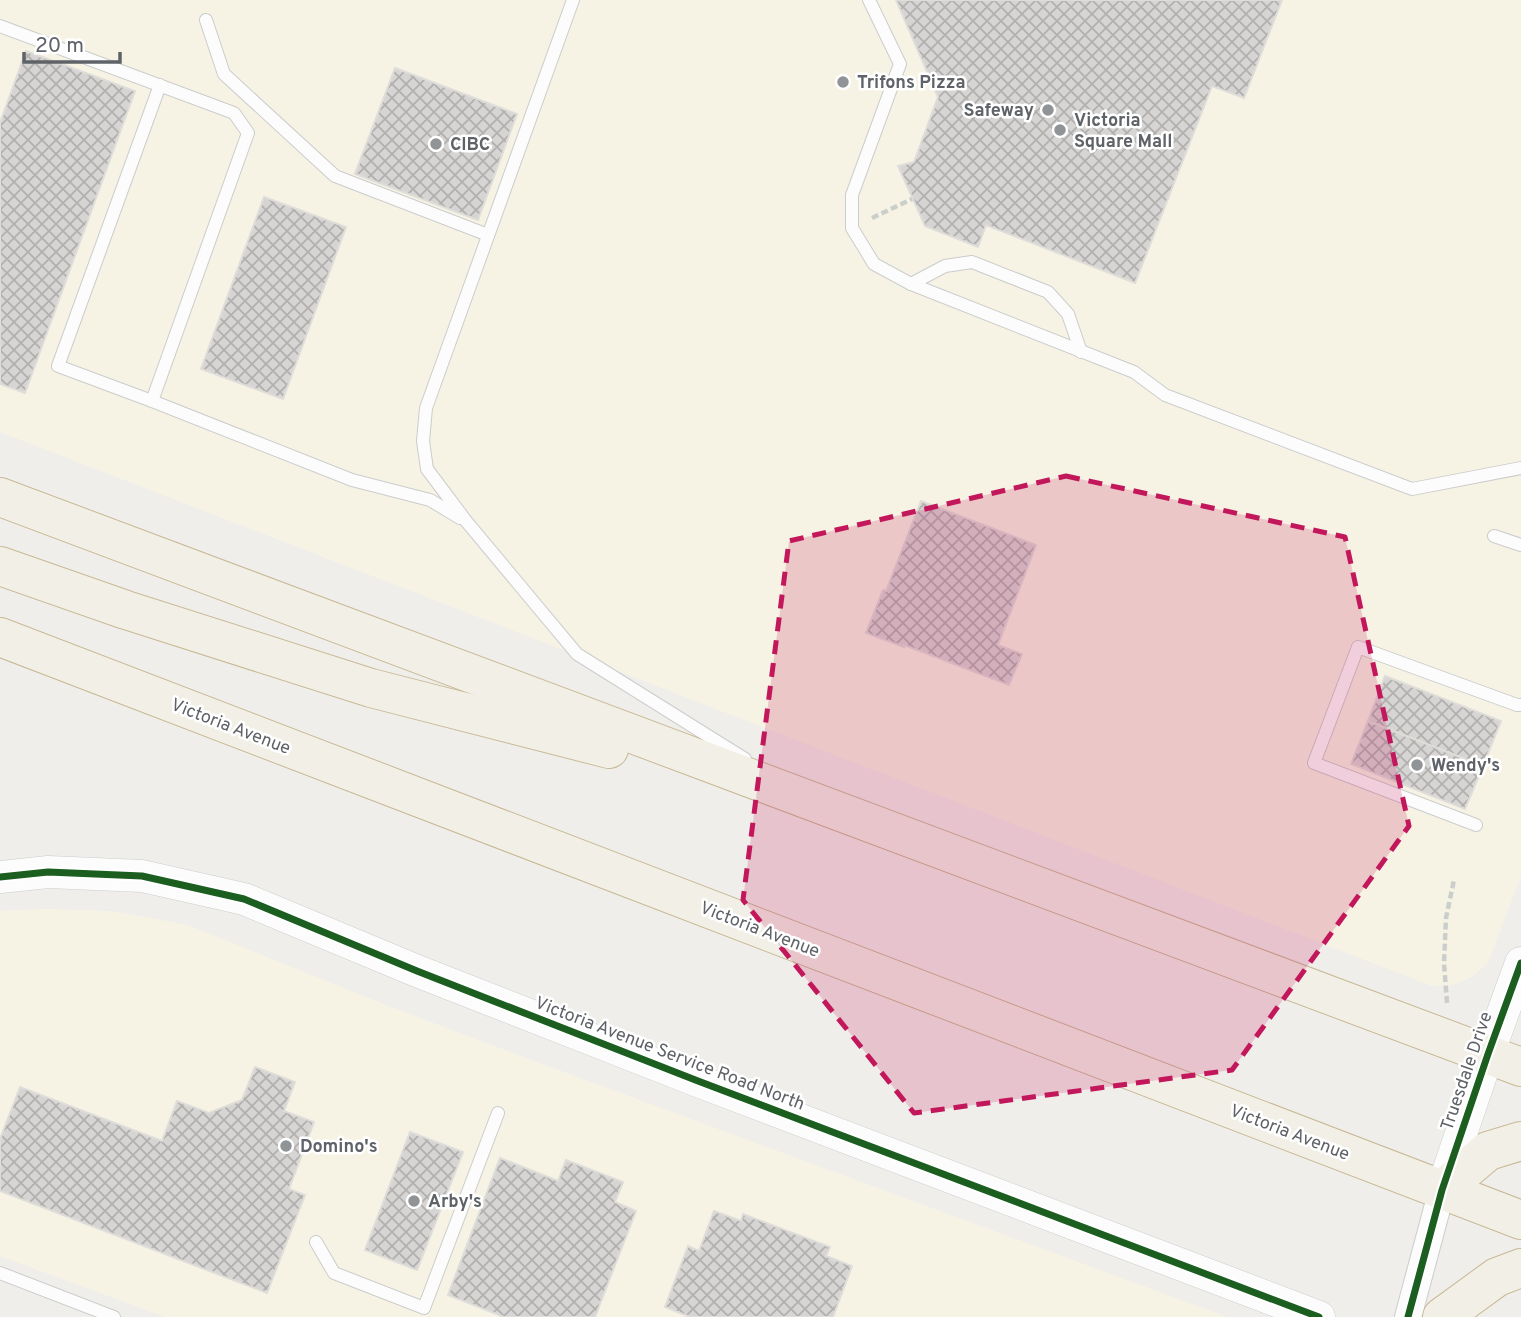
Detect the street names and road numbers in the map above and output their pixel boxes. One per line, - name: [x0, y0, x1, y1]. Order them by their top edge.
- street label: Victoria Avenue: [167, 694, 294, 761]
- street label: Victoria Avenue: [696, 897, 823, 964]
- street label: Victoria Avenue Service Road North: [531, 992, 808, 1117]
- street label: Truesdale Drive: [1436, 1009, 1499, 1134]
- street label: Victoria Avenue: [1226, 1100, 1353, 1167]

